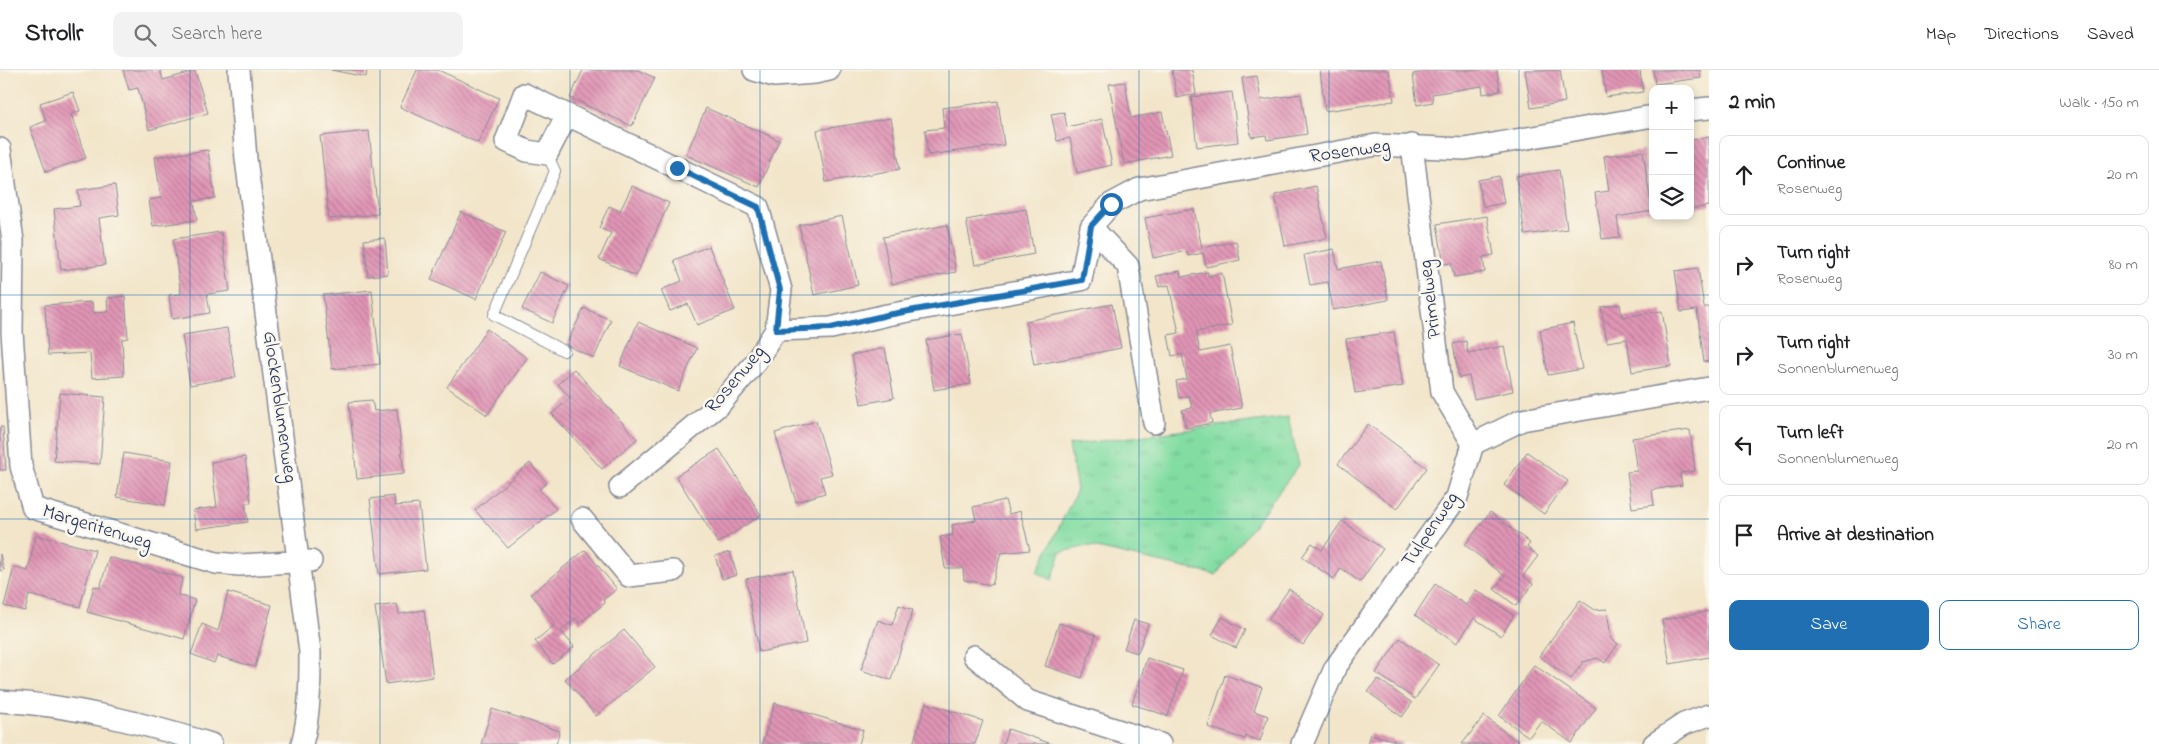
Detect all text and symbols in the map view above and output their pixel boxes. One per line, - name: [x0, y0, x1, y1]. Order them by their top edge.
- search box: [113, 12, 463, 57]
- text: Strollr: [25, 17, 83, 52]
- icon: search: [131, 21, 159, 49]
- text: Search here: [171, 21, 262, 48]
- text: Map: [1926, 22, 1956, 48]
- text: Directions: [1984, 22, 2059, 48]
- text: Saved: [2087, 22, 2134, 48]
- map controls: [1649, 85, 1694, 220]
- button: +: [1649, 85, 1694, 130]
- text: 2 min: [1729, 88, 1775, 118]
- text: Walk · 150 m: [2059, 91, 2139, 115]
- button: −: [1649, 130, 1694, 175]
- street label: Rosenweg: [1308, 132, 1393, 173]
- text: Continue: [1777, 150, 1845, 177]
- route end: [666, 157, 689, 180]
- icon: ahead: [1730, 161, 1758, 189]
- text: 20 m: [2107, 163, 2138, 187]
- button: layers: [1649, 175, 1694, 220]
- text: Rosenweg: [1777, 177, 1842, 201]
- route start: [1100, 193, 1123, 216]
- text: Turn right: [1777, 240, 1850, 267]
- icon: right: [1730, 251, 1758, 279]
- text: 80 m: [2109, 253, 2138, 277]
- street label: Primelweg: [1412, 258, 1451, 340]
- text: Rosenweg: [1777, 267, 1842, 291]
- street label: Glockenblumenweg: [253, 329, 304, 485]
- text: Turn right: [1777, 330, 1850, 357]
- street label: Rosenweg: [699, 339, 774, 421]
- icon: right: [1730, 341, 1758, 369]
- text: 30 m: [2108, 343, 2138, 367]
- text: Sonnenblumenweg: [1777, 357, 1899, 381]
- text: Turn left: [1777, 420, 1844, 447]
- icon: left: [1730, 431, 1758, 459]
- text: 20 m: [2107, 433, 2138, 457]
- text: Sonnenblumenweg: [1777, 447, 1899, 471]
- street label: Tulpenweg: [1395, 486, 1468, 574]
- street label: Margeritenweg: [38, 498, 156, 559]
- icon: arrive: [1730, 521, 1758, 549]
- text: Arrive at destination: [1777, 522, 1934, 549]
- button: Save: [1729, 600, 1929, 650]
- button: Share: [1939, 600, 2139, 650]

